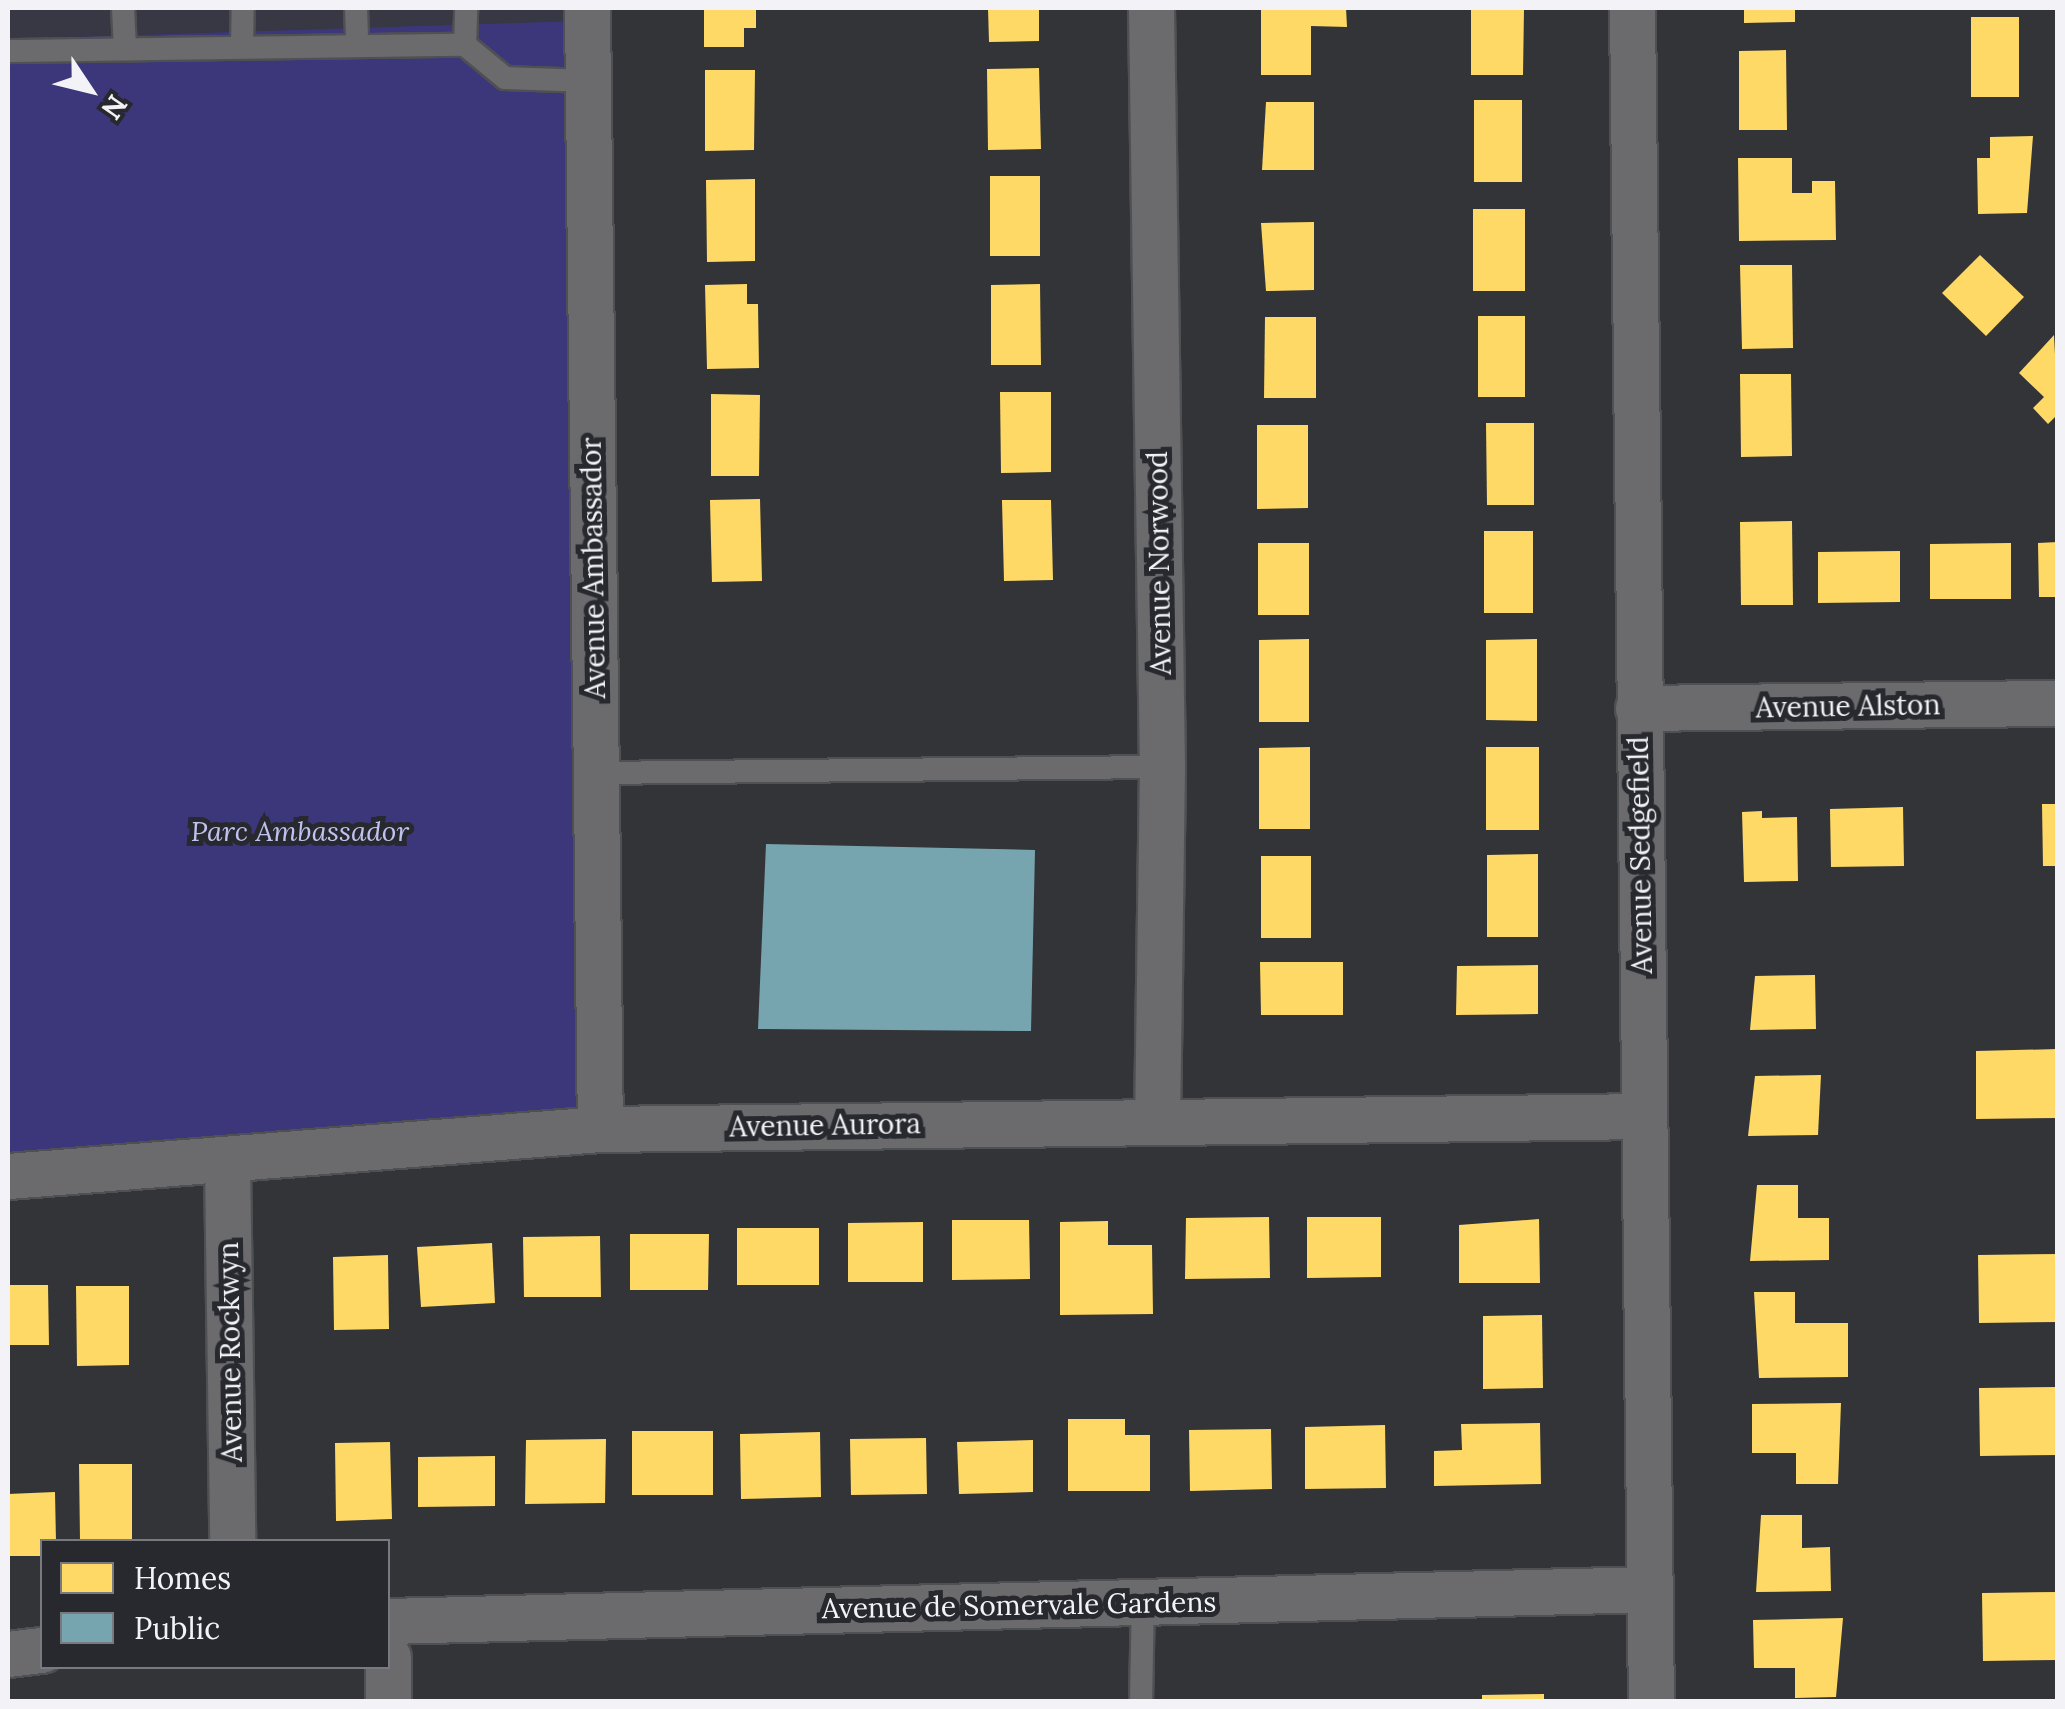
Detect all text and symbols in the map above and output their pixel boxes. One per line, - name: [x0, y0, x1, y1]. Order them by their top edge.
- north arrow: [40, 40, 140, 140]
- text: N: [94, 88, 136, 126]
- street label: Avenue Ambassador: [574, 437, 612, 699]
- street label: Avenue Norwood: [1140, 451, 1178, 675]
- street label: Avenue Alston: [1755, 688, 1941, 724]
- street label: Avenue Sedgefield: [1621, 736, 1659, 974]
- park label: Parc Ambassador: [191, 814, 409, 848]
- street label: Avenue Aurora: [729, 1107, 921, 1143]
- street label: Avenue Rockwyn: [211, 1242, 249, 1462]
- legend: [40, 1539, 390, 1669]
- text: Homes: [134, 1559, 231, 1597]
- street label: Avenue de Somervale Gardens: [821, 1585, 1217, 1625]
- text: Public: [134, 1609, 220, 1647]

